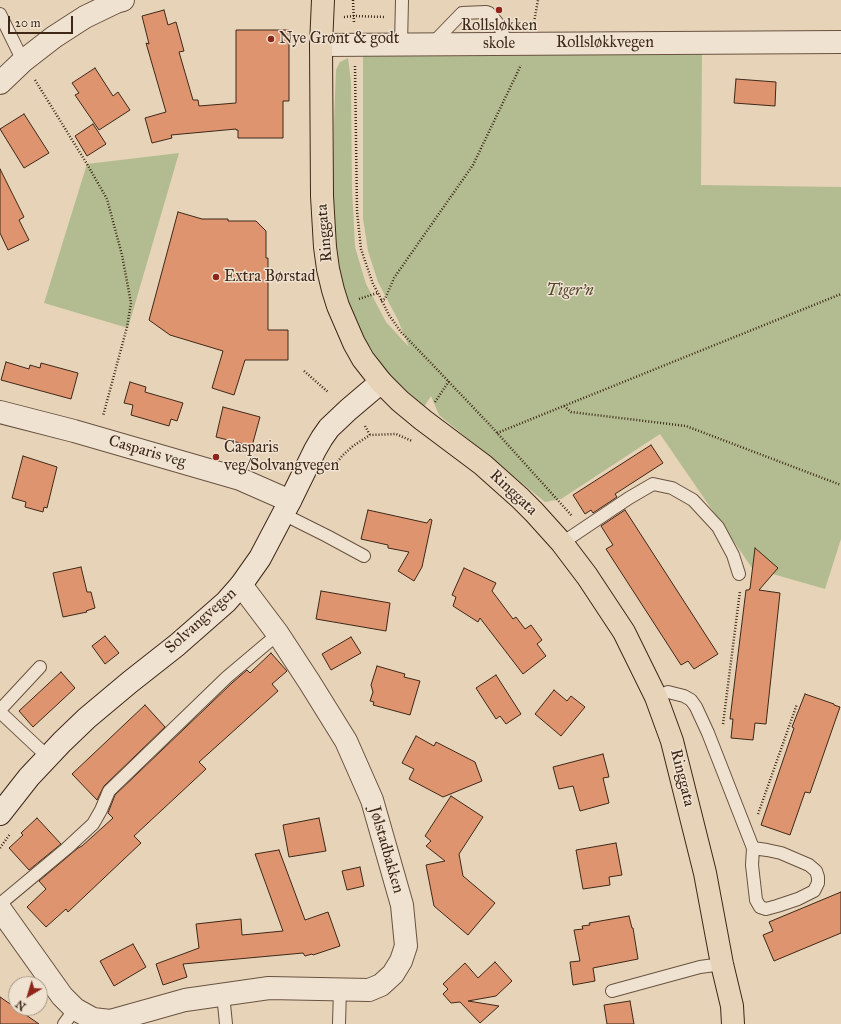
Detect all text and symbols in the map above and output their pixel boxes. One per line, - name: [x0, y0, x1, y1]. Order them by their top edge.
- marker: Rollsløkken skole: [494, 5, 504, 15]
- scale bar: [10, 8, 75, 34]
- text: 20 m: [15, 16, 41, 30]
- place label: Rollsløkken skole: [461, 16, 537, 54]
- place label: Nye Grønt & godt: [279, 29, 399, 49]
- street label: Rollsløkkvegen: [556, 33, 654, 53]
- marker: Nye Grønt & godt: [266, 34, 276, 44]
- street label: Ringgata: [313, 203, 337, 263]
- place label: Extra Børstad: [224, 267, 315, 287]
- marker: Extra Børstad: [211, 272, 221, 282]
- park label: Tiger'n: [546, 281, 594, 301]
- street label: Casparis veg: [106, 432, 188, 472]
- place label: Casparis veg/Solvangvegen: [224, 438, 339, 476]
- marker: Casparis veg/Solvangvegen: [211, 452, 221, 462]
- street label: Ringgata: [485, 466, 541, 520]
- street label: Solvangvegen: [161, 584, 241, 658]
- street label: Ringgata: [666, 747, 698, 809]
- street label: Jølstadbakken: [364, 804, 408, 896]
- north arrow: [8, 976, 48, 1016]
- text: N: [13, 997, 29, 1013]

